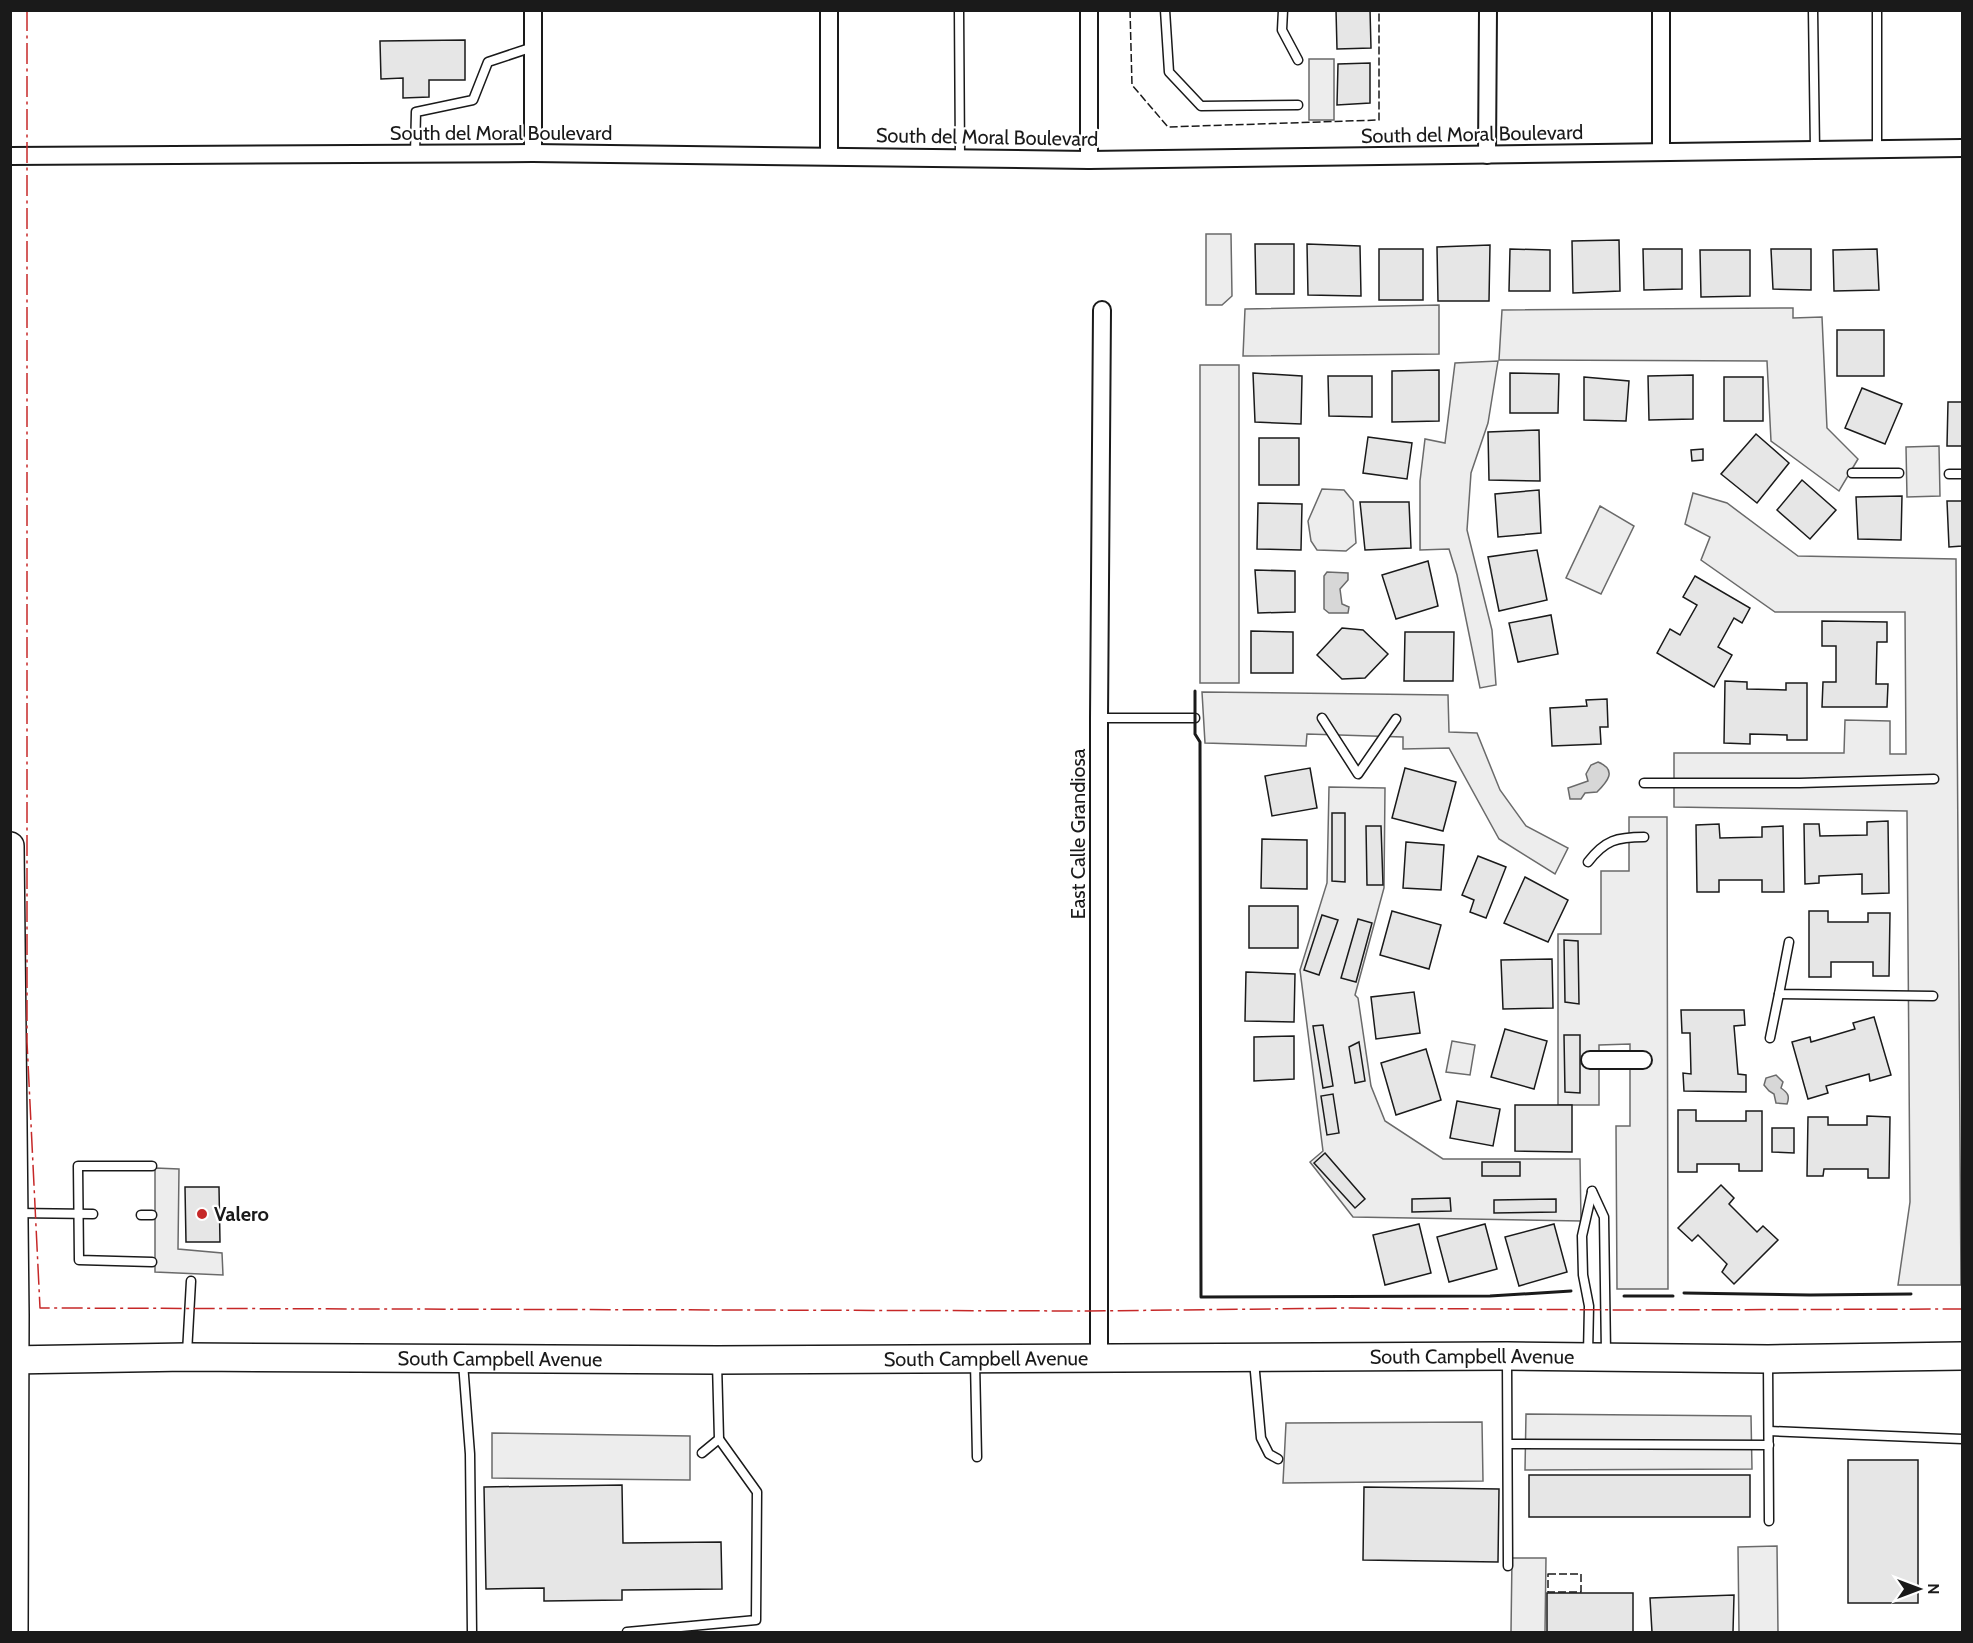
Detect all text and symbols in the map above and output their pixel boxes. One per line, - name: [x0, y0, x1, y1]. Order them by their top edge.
- street label: South del Moral Boulevard: [1361, 120, 1583, 148]
- street label: South del Moral Boulevard: [390, 121, 612, 145]
- street label: South del Moral Boulevard: [876, 123, 1098, 151]
- street label: East Calle Grandiosa: [1066, 748, 1090, 919]
- place label: Valero: [214, 1202, 269, 1226]
- marker: Valero: [195, 1207, 209, 1221]
- street label: South Campbell Avenue: [1370, 1344, 1574, 1369]
- street label: South Campbell Avenue: [398, 1346, 602, 1371]
- street label: South Campbell Avenue: [884, 1346, 1088, 1371]
- north arrow: [1889, 1559, 1949, 1619]
- text: N: [1924, 1583, 1943, 1595]

